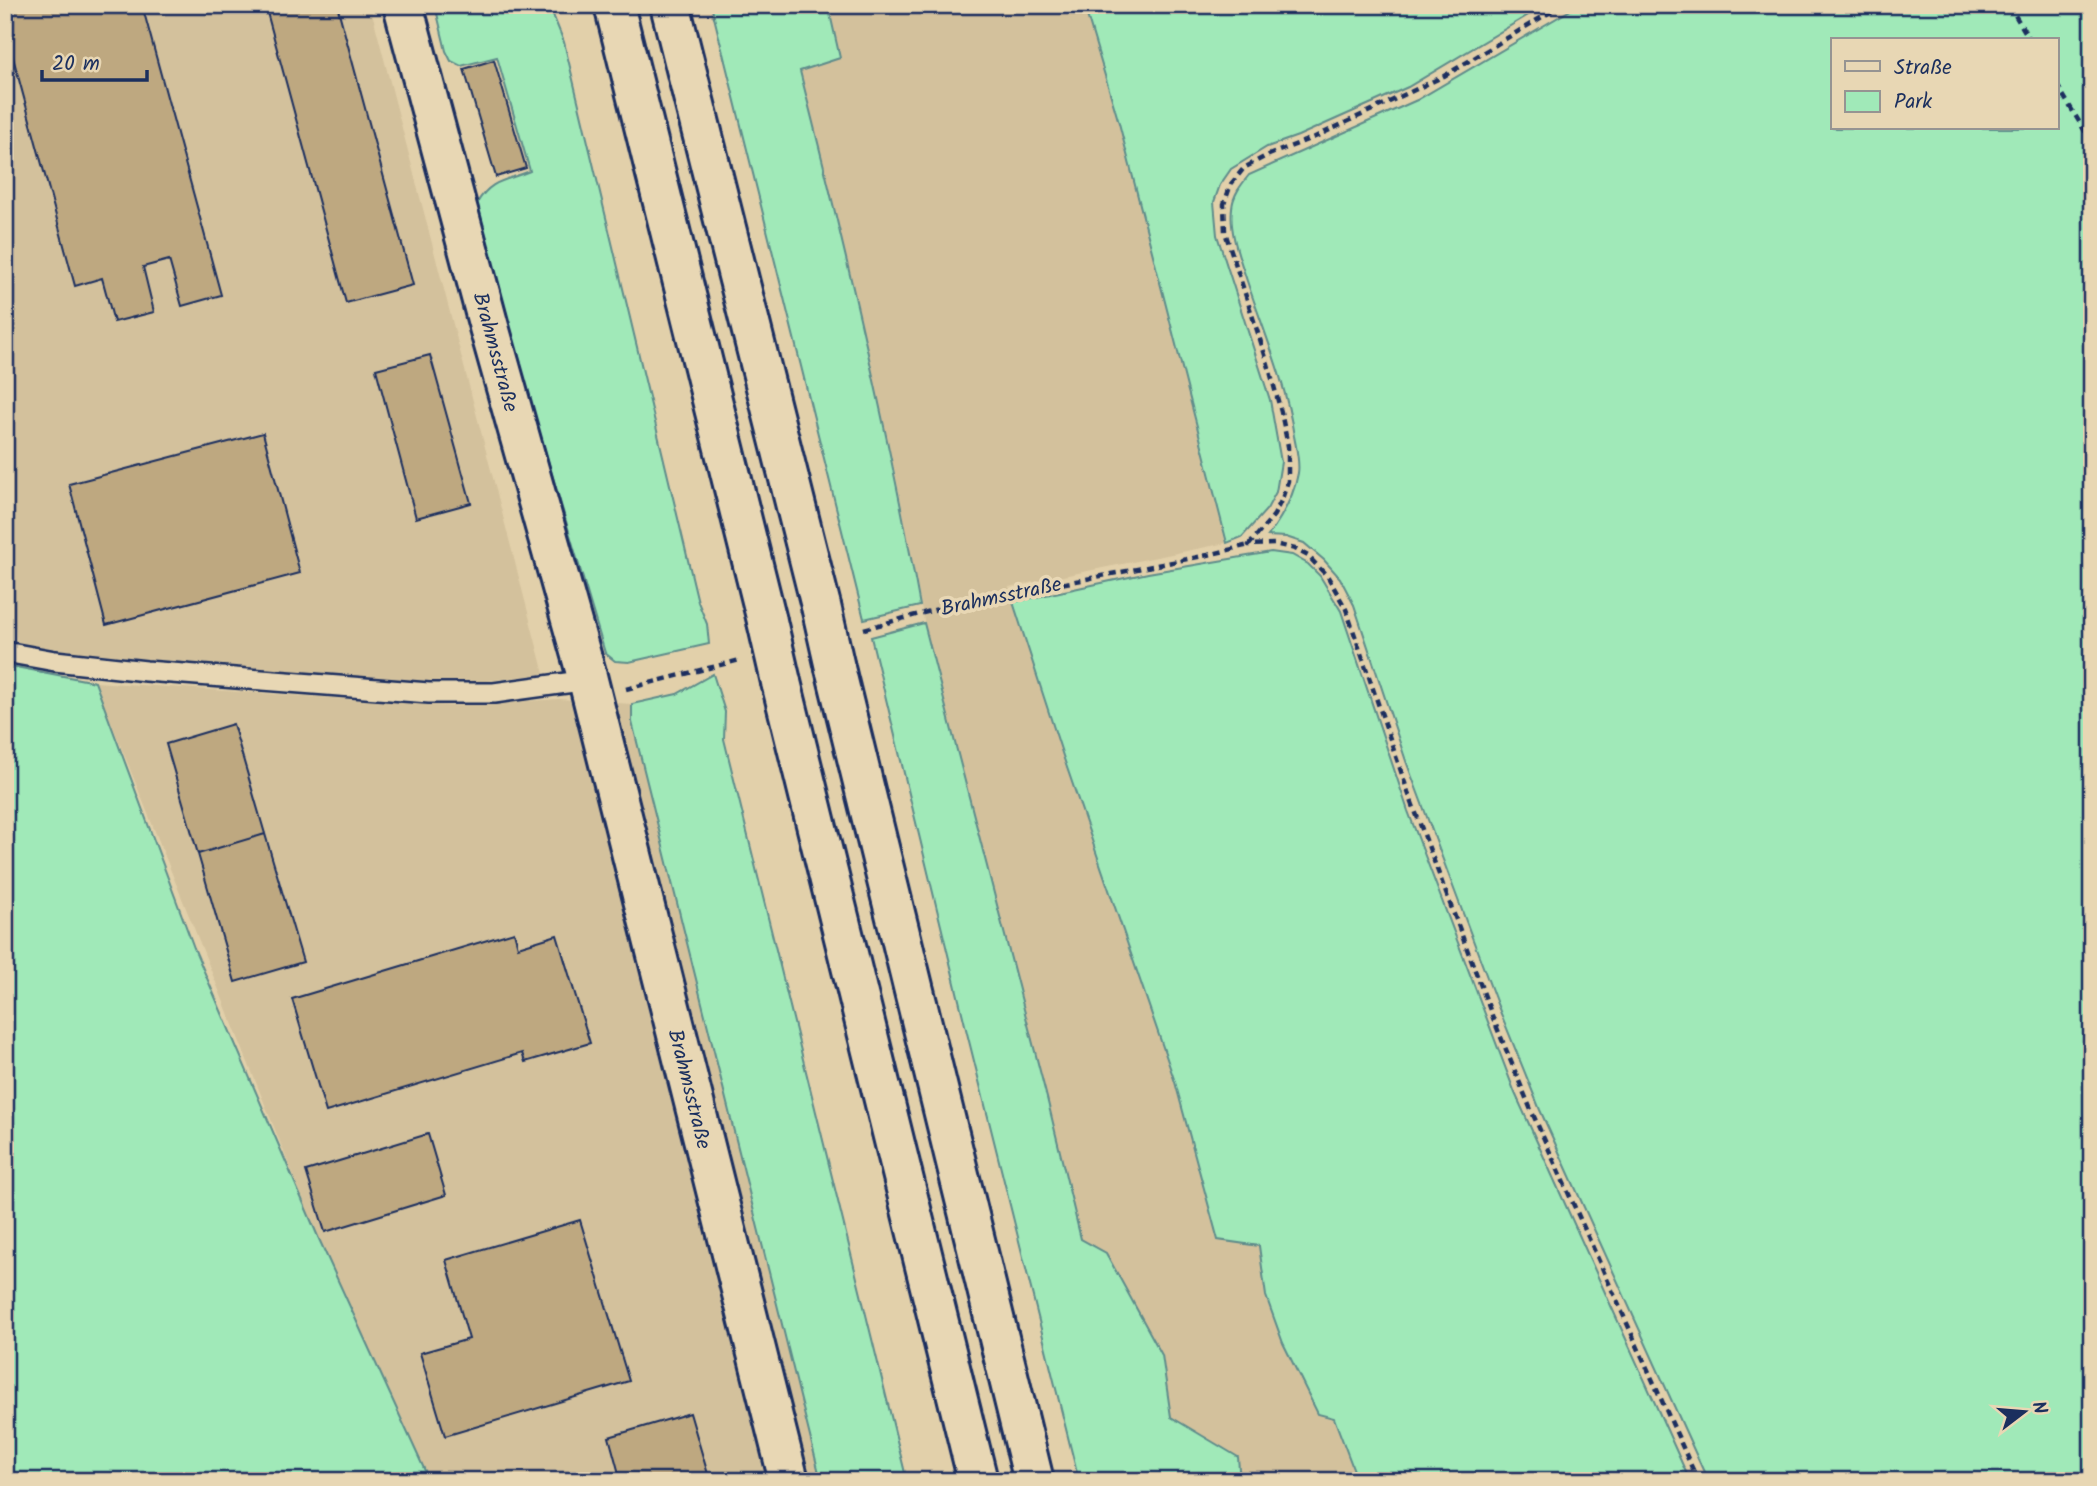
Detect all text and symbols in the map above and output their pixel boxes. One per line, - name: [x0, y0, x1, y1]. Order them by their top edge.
- scale bar: [42, 38, 147, 82]
- legend: [1831, 38, 2058, 130]
- text: 20 m: [52, 48, 100, 81]
- text: Straße: [1894, 52, 1952, 85]
- text: Park: [1894, 86, 1932, 119]
- street label: Brahmsstraße: [463, 289, 527, 416]
- street label: Brahmsstraße: [938, 568, 1065, 626]
- street label: Brahmsstraße: [658, 1026, 720, 1153]
- north arrow: [1988, 1378, 2058, 1448]
- text: N: [2022, 1398, 2054, 1418]

